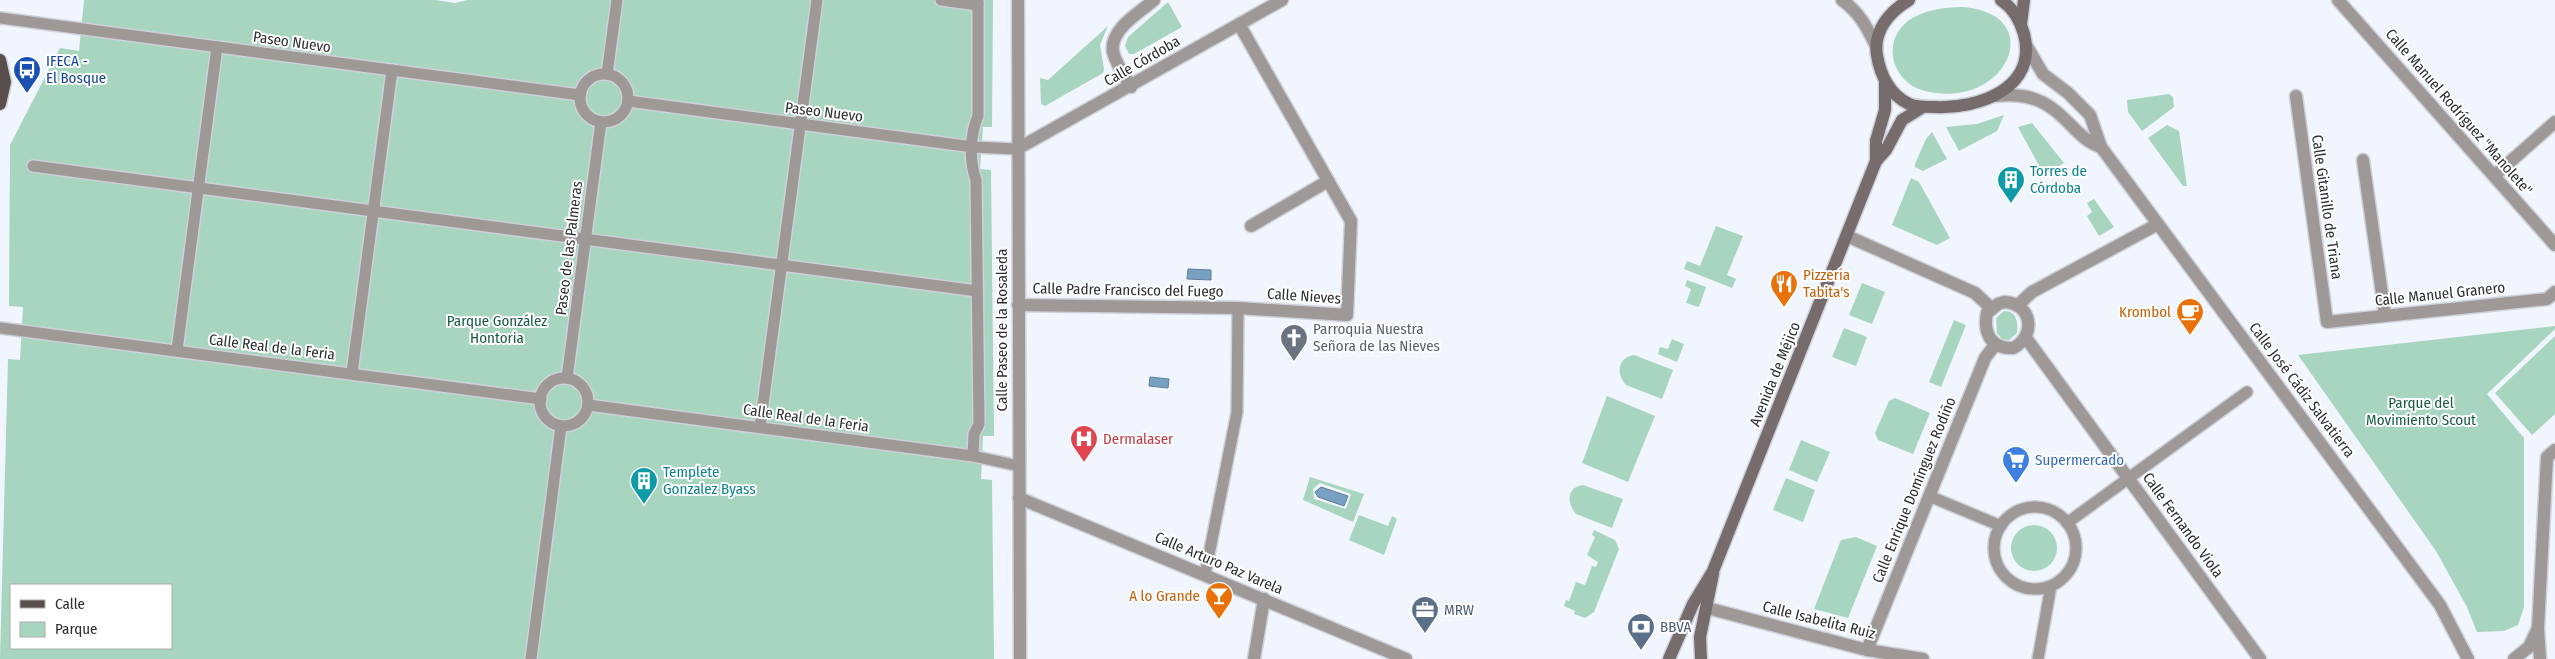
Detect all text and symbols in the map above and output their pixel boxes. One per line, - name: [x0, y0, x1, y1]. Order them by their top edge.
- street label: Calle Manuel Rodríguez "Manolete": [2382, 25, 2536, 199]
- street label: Paseo Nuevo: [252, 28, 332, 56]
- street label: Calle Córdoba: [1101, 32, 1183, 90]
- place label: IFECA - El Bosque: [46, 52, 106, 87]
- bus stop icon: IFECA - El Bosque: [12, 55, 42, 94]
- street label: Paseo Nuevo: [784, 98, 864, 126]
- street label: Calle Gitanillo de Triana: [2308, 133, 2346, 281]
- place label: Torres de Córdoba: [2030, 162, 2087, 197]
- building icon: Torres de Córdoba: [1996, 165, 2026, 204]
- street label: Paseo de las Palmeras: [552, 180, 586, 316]
- street label: Calle Paseo de la Rosaleda: [993, 249, 1011, 411]
- place label: Pizzería Tabita's: [1803, 266, 1850, 301]
- restaurant icon: Pizzería Tabita's: [1769, 269, 1799, 308]
- street label: Calle Manuel Granero: [2374, 278, 2506, 310]
- street label: Calle Padre Francisco del Fuego: [1032, 279, 1224, 301]
- street label: Calle Nieves: [1266, 284, 1342, 308]
- cafe icon: Krombol: [2175, 297, 2205, 336]
- place label: Krombol: [2119, 303, 2171, 321]
- park label: Parque González Hontoria: [447, 312, 547, 347]
- street label: Avenida de Méjico: [1746, 319, 1804, 429]
- street label: Calle José Cádiz Salvatierra: [2245, 319, 2359, 461]
- place label: Parroquia Nuestra Señora de las Nieves: [1313, 320, 1440, 355]
- church icon: Parroquia Nuestra Señora de las Nieves: [1279, 323, 1309, 362]
- street label: Calle Real de la Feria: [208, 330, 336, 364]
- street label: Calle Enrique Domínguez Rodiño: [1868, 394, 1960, 586]
- park label: Parque del Movimiento Scout: [2366, 394, 2476, 429]
- street label: Calle Real de la Feria: [742, 400, 870, 436]
- hospital icon: Dermalaser: [1069, 424, 1099, 463]
- place label: Dermalaser: [1103, 430, 1174, 448]
- supermarket icon: Supermercado: [2001, 445, 2031, 484]
- place label: Supermercado: [2035, 451, 2124, 469]
- place label: Templete Gonzalez Byass: [663, 463, 756, 498]
- building icon: Templete Gonzalez Byass: [629, 466, 659, 505]
- street label: Calle Fernando Viola: [2139, 469, 2227, 581]
- street label: Calle Arturo Paz Varela: [1152, 528, 1286, 598]
- bar icon: A lo Grande: [1204, 581, 1234, 620]
- legend: [10, 584, 172, 649]
- place label: A lo Grande: [1129, 587, 1200, 605]
- text: Calle: [55, 595, 85, 613]
- office icon: MRW: [1410, 595, 1440, 634]
- street label: Calle Isabelita Ruiz: [1761, 597, 1877, 643]
- place label: MRW: [1444, 601, 1474, 619]
- bank icon: BBVA: [1626, 612, 1656, 651]
- place label: BBVA: [1660, 618, 1692, 636]
- text: Parque: [55, 620, 98, 638]

